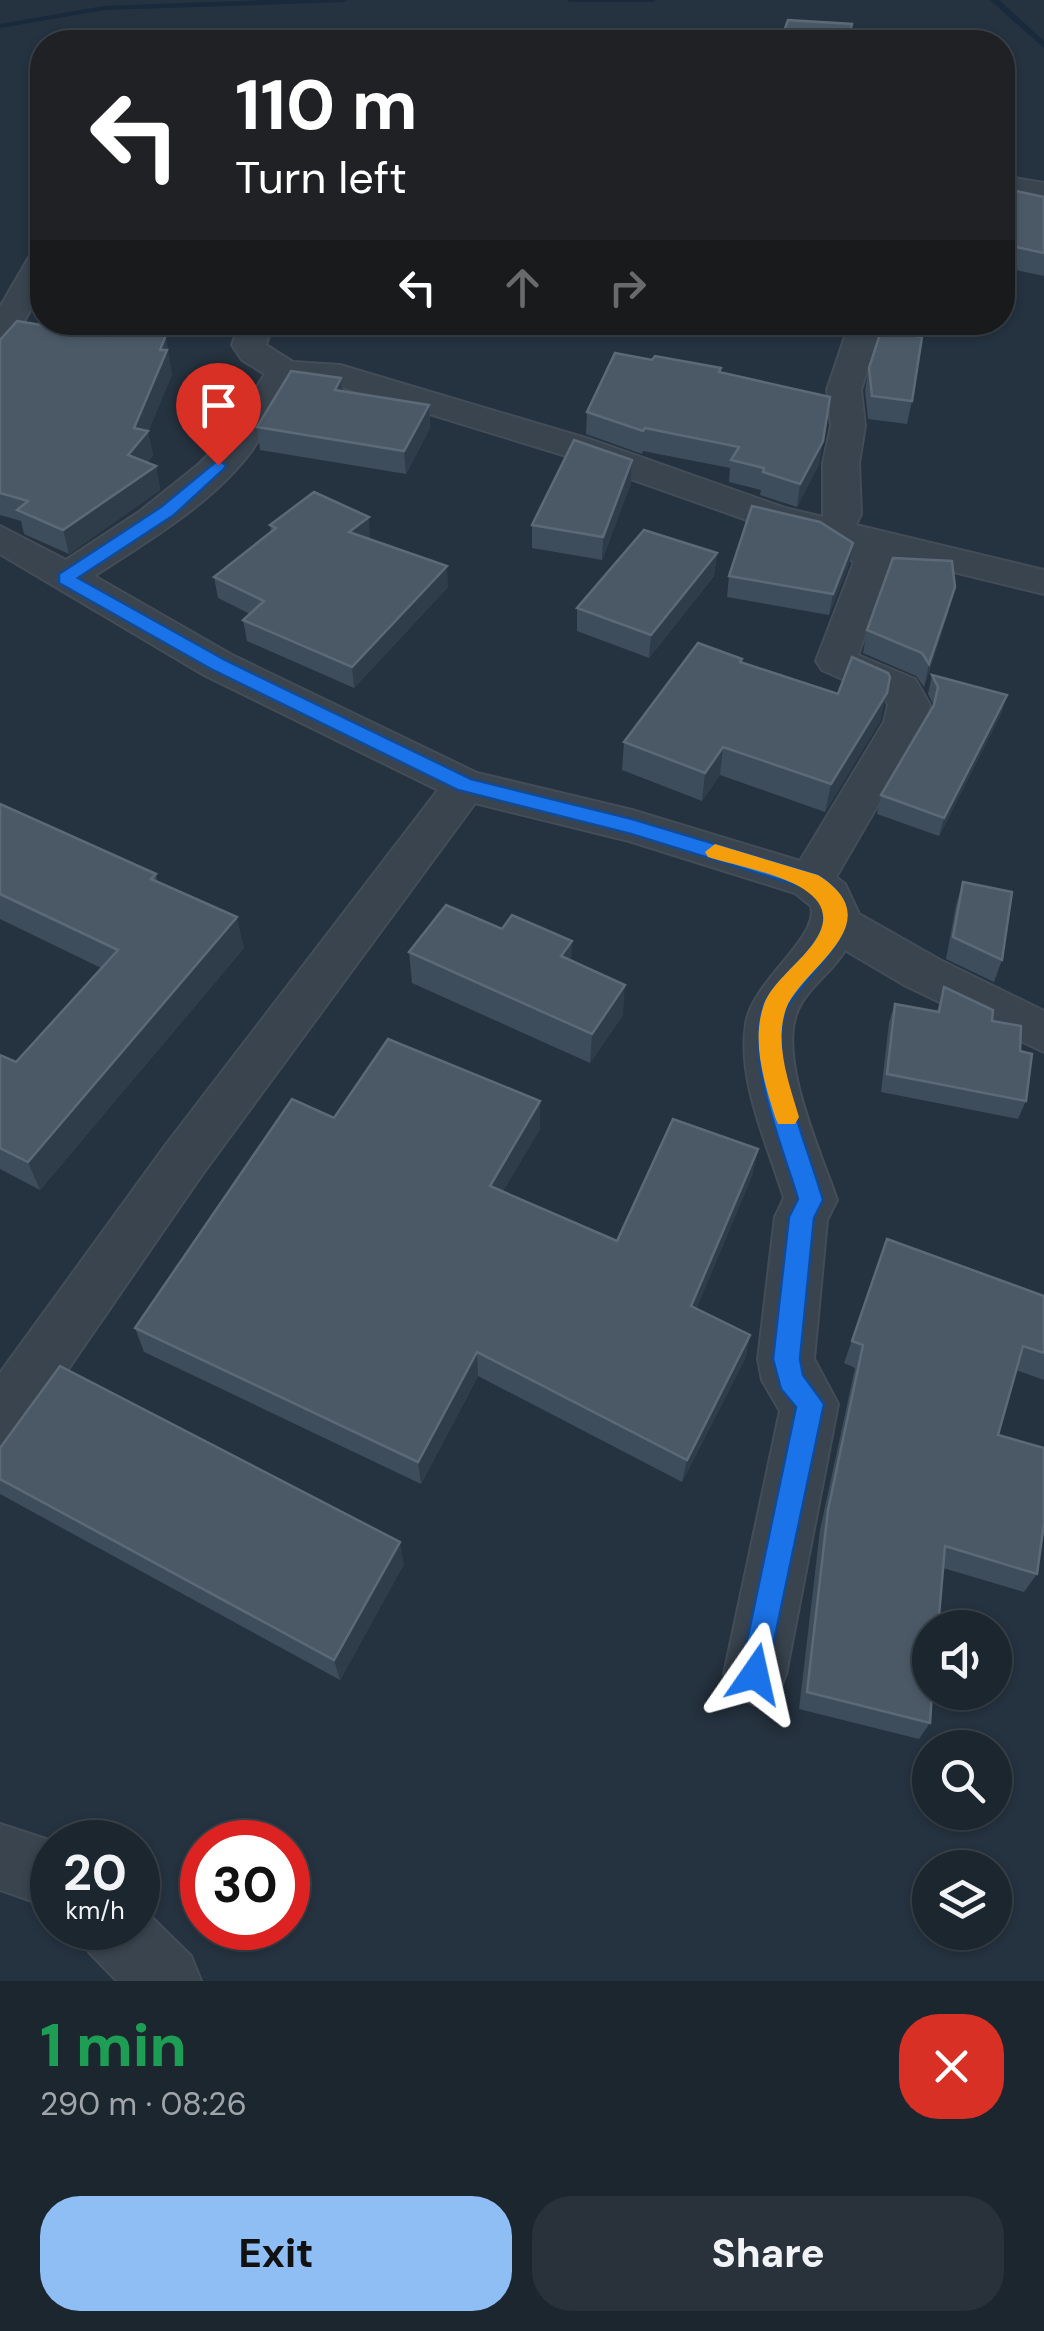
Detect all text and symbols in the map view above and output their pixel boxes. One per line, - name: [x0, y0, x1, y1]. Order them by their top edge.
- text: 110 m: [235, 60, 418, 151]
- icon: left: [70, 70, 200, 200]
- text: Turn left: [235, 148, 407, 207]
- icon: left: [390, 260, 445, 315]
- icon: ahead: [495, 260, 550, 315]
- icon: right: [600, 260, 655, 315]
- pin: [176, 363, 261, 466]
- icon: arrive: [191, 378, 246, 433]
- map controls: [912, 1610, 1012, 1950]
- button: sound: [912, 1610, 1012, 1710]
- position arrow: [703, 1622, 807, 1726]
- button: search: [912, 1730, 1012, 1830]
- speed limit sign: 30: [180, 1820, 310, 1950]
- text: 20: [63, 1840, 127, 1906]
- button: layers: [912, 1850, 1012, 1950]
- text: km/h: [65, 1894, 125, 1927]
- text: 1 min: [40, 2006, 187, 2085]
- button: close: [899, 2014, 1004, 2119]
- text: 290 m · 08:26: [40, 2083, 247, 2125]
- button: Exit: [40, 2196, 512, 2311]
- button: Share: [532, 2196, 1004, 2311]

